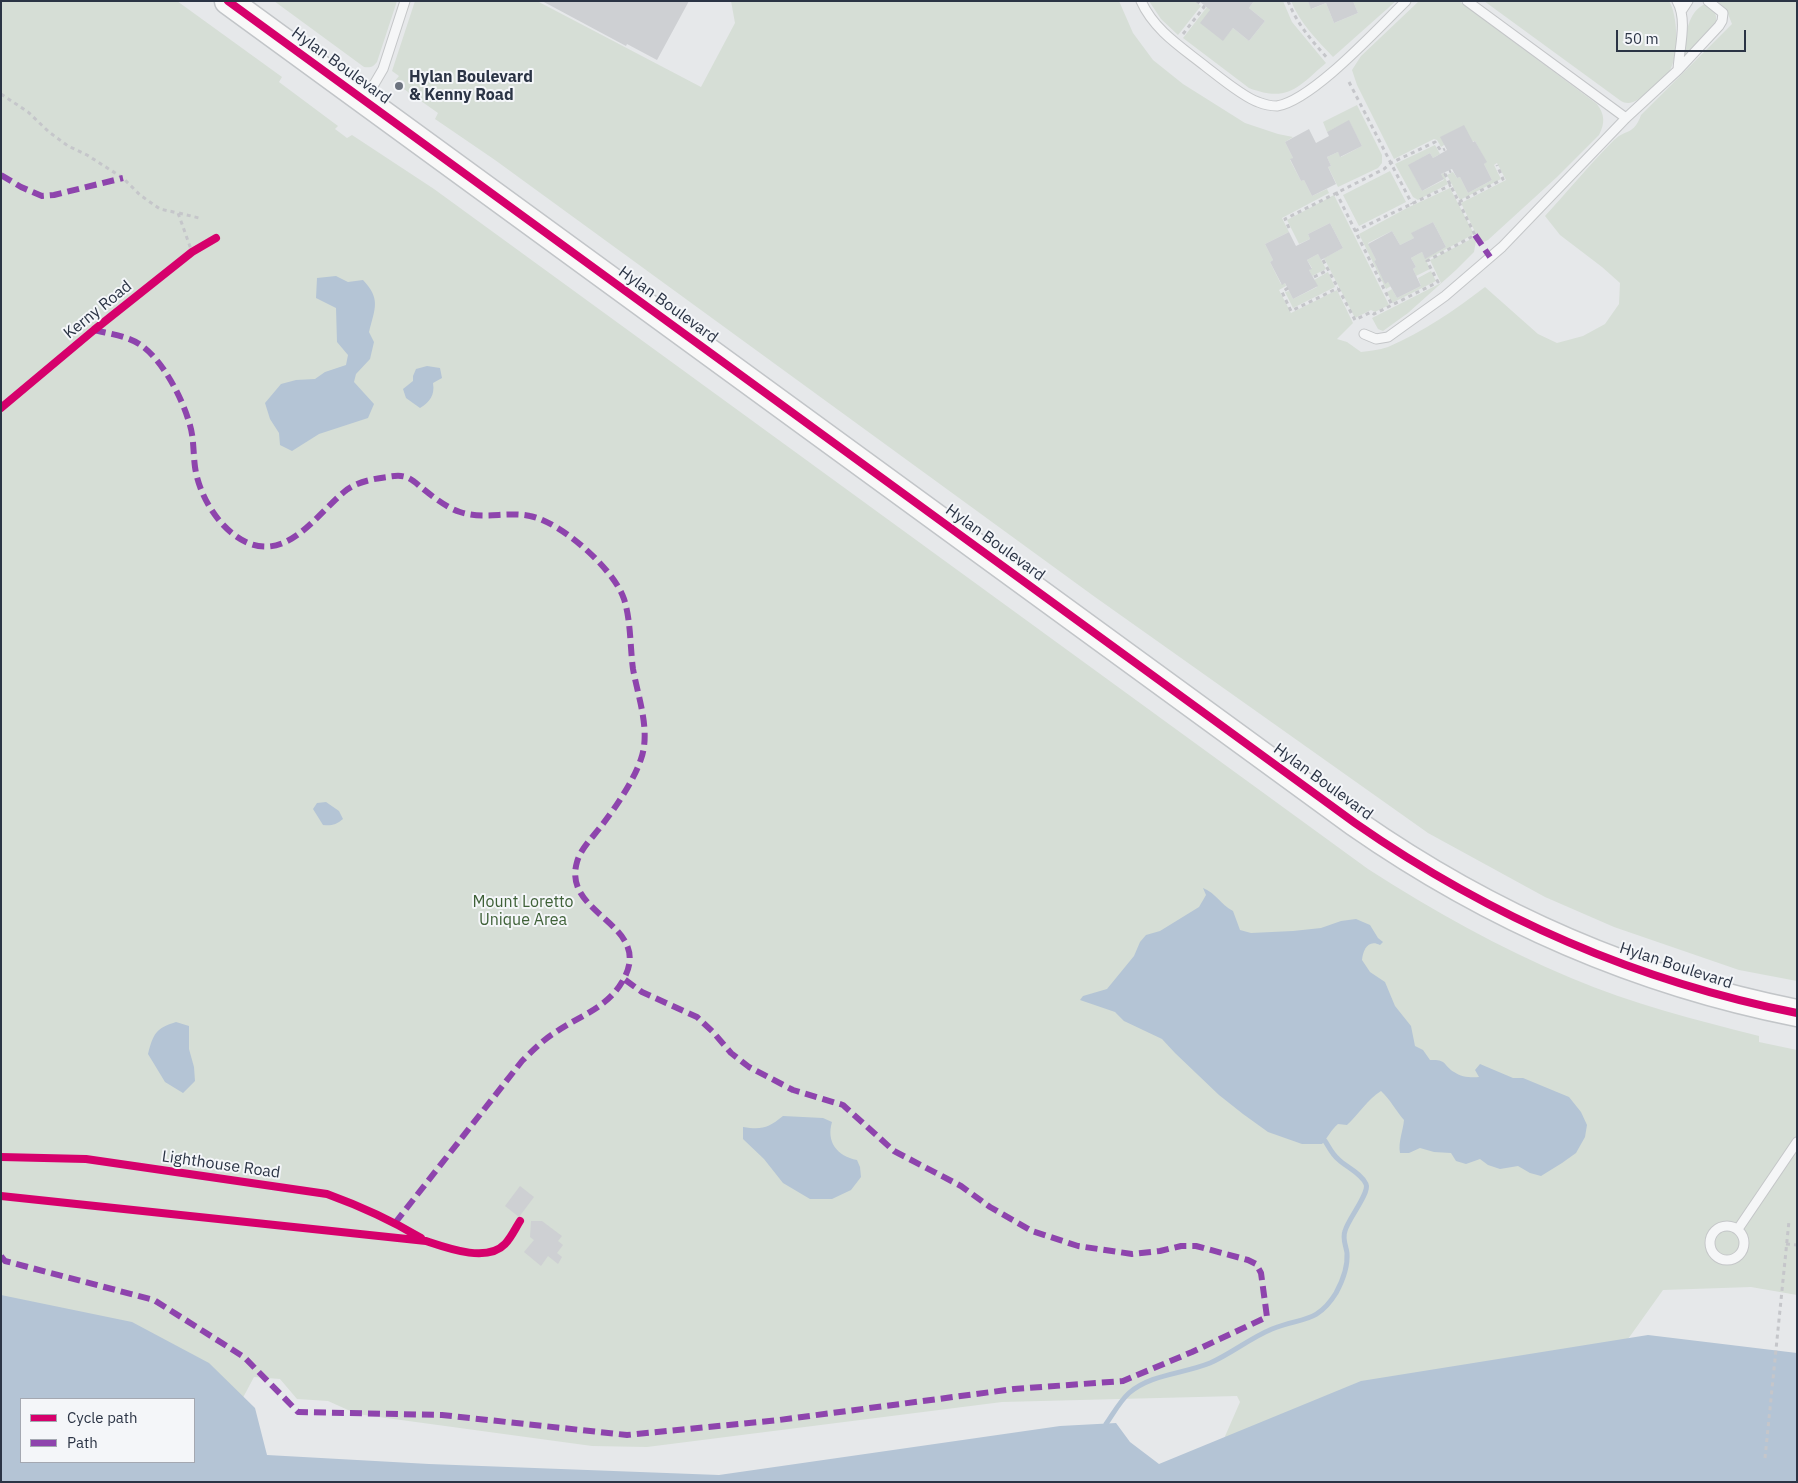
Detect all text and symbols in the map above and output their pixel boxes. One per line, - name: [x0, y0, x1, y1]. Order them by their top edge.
- scale bar: [1618, 20, 1748, 52]
- street label: Hylan Boulevard: [288, 24, 394, 108]
- text: 50 m: [1624, 29, 1659, 48]
- place label: Hylan Boulevard & Kenny Road: [409, 67, 533, 105]
- marker: Hylan Boulevard & Kenny Road: [393, 80, 405, 92]
- street label: Hylan Boulevard: [615, 263, 721, 347]
- street label: Kerny Road: [60, 277, 136, 343]
- street label: Hylan Boulevard: [942, 501, 1048, 585]
- street label: Hylan Boulevard: [1270, 740, 1376, 824]
- park label: Mount Loretto Unique Area: [473, 892, 573, 930]
- street label: Hylan Boulevard: [1617, 939, 1735, 993]
- street label: Lighthouse Road: [161, 1147, 281, 1183]
- legend: [20, 1398, 195, 1463]
- text: Cycle path: [67, 1408, 138, 1427]
- text: Path: [67, 1433, 98, 1452]

